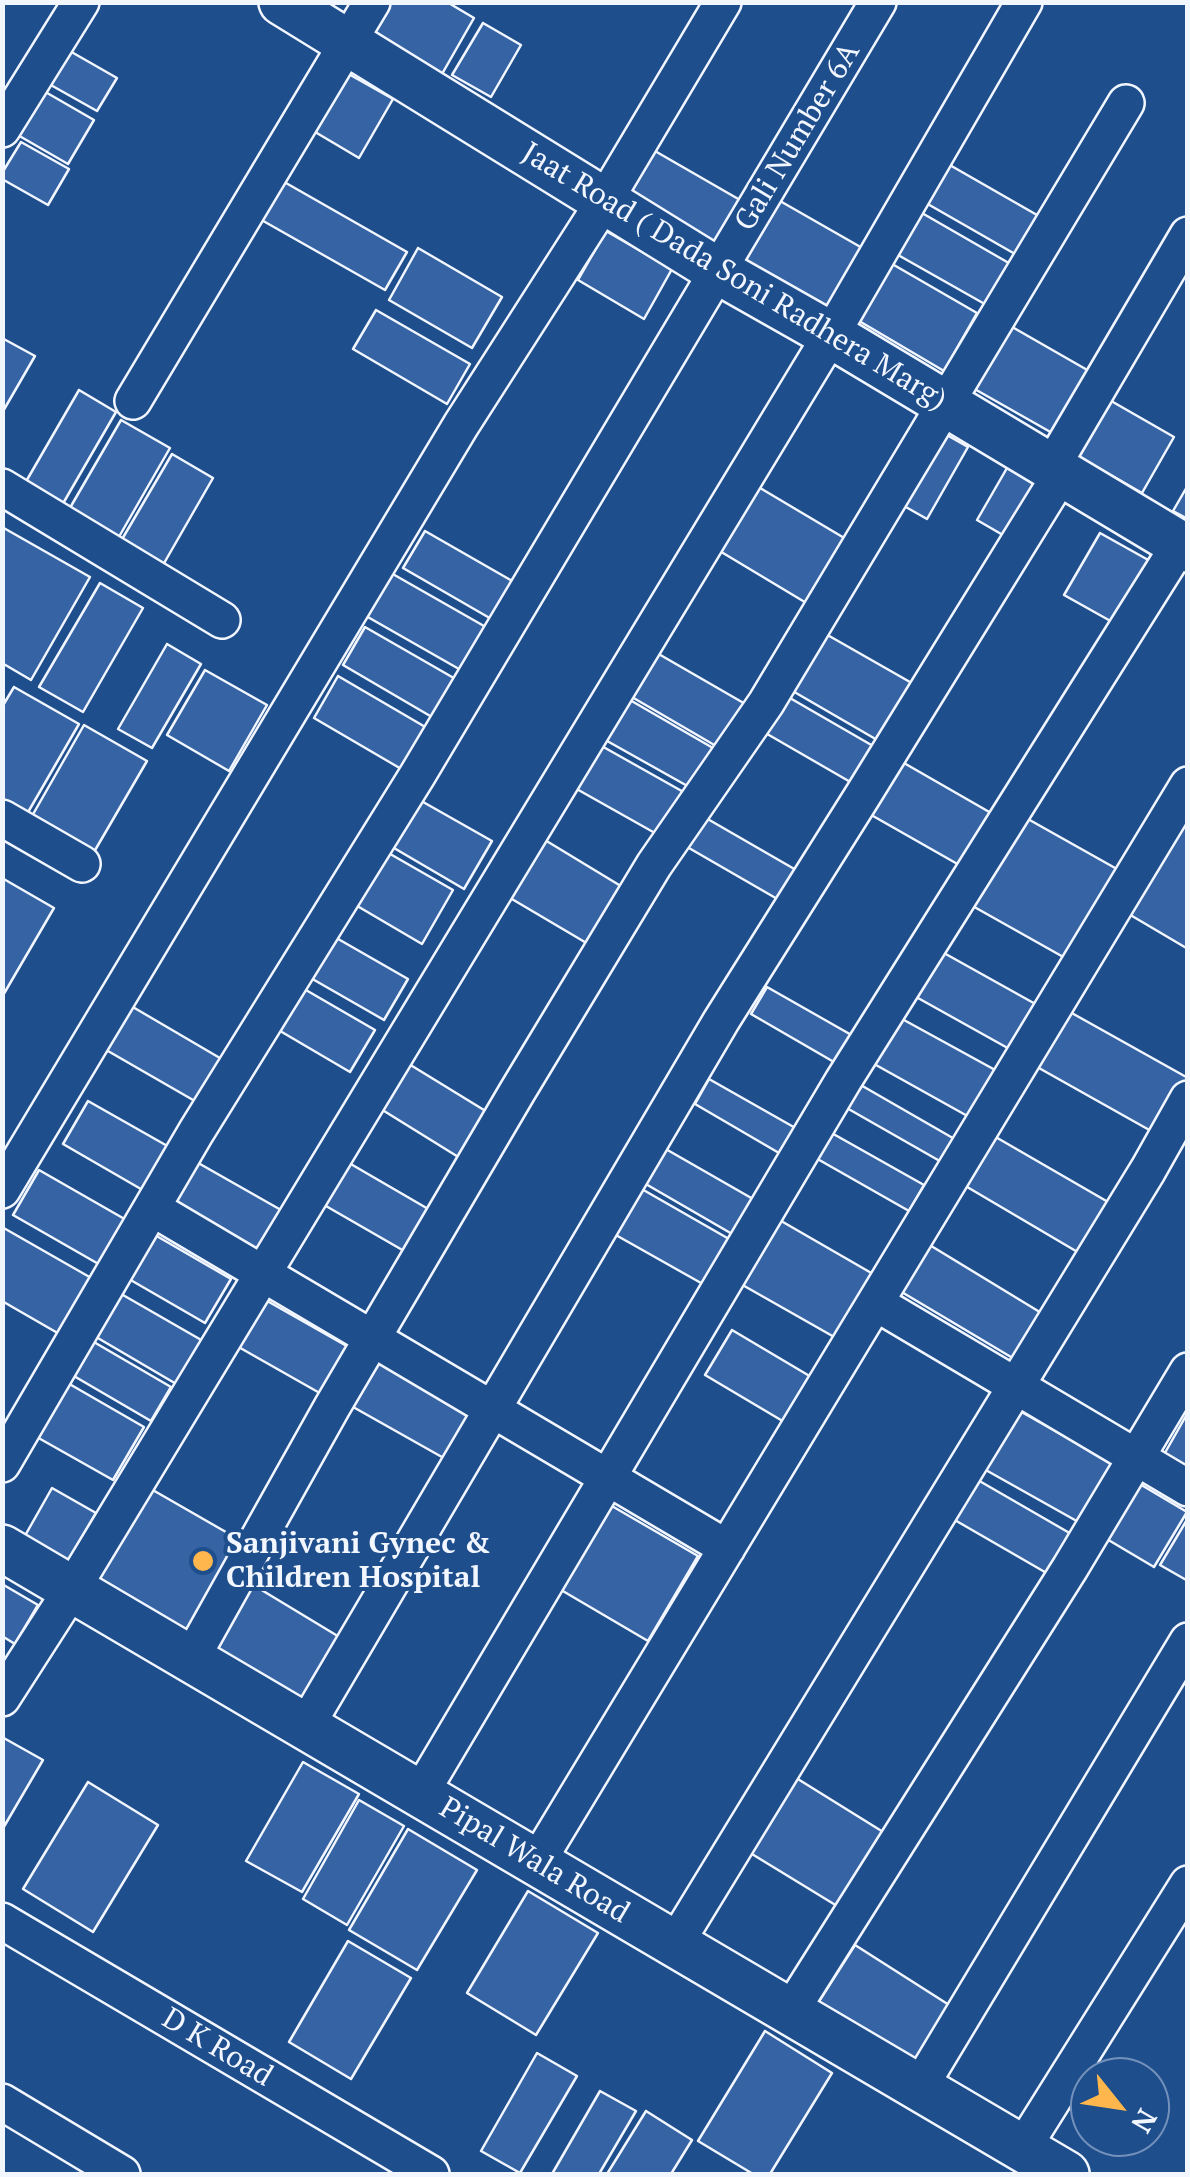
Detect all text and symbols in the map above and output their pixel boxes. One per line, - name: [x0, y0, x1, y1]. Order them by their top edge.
- street label: Gali Number 6A: [728, 36, 868, 238]
- street label: Jaat Road ( Dada Soni Radhera Marg): [515, 136, 953, 418]
- place label: Sanjivani Gynec & Children Hospital: [226, 1526, 491, 1596]
- marker: Sanjivani Gynec & Children Hospital: [190, 1548, 216, 1574]
- street label: Pipal Wala Road: [433, 1790, 635, 1932]
- street label: D K Road: [155, 2001, 279, 2095]
- north arrow: [1070, 2057, 1170, 2157]
- text: N: [1123, 2103, 1166, 2140]

